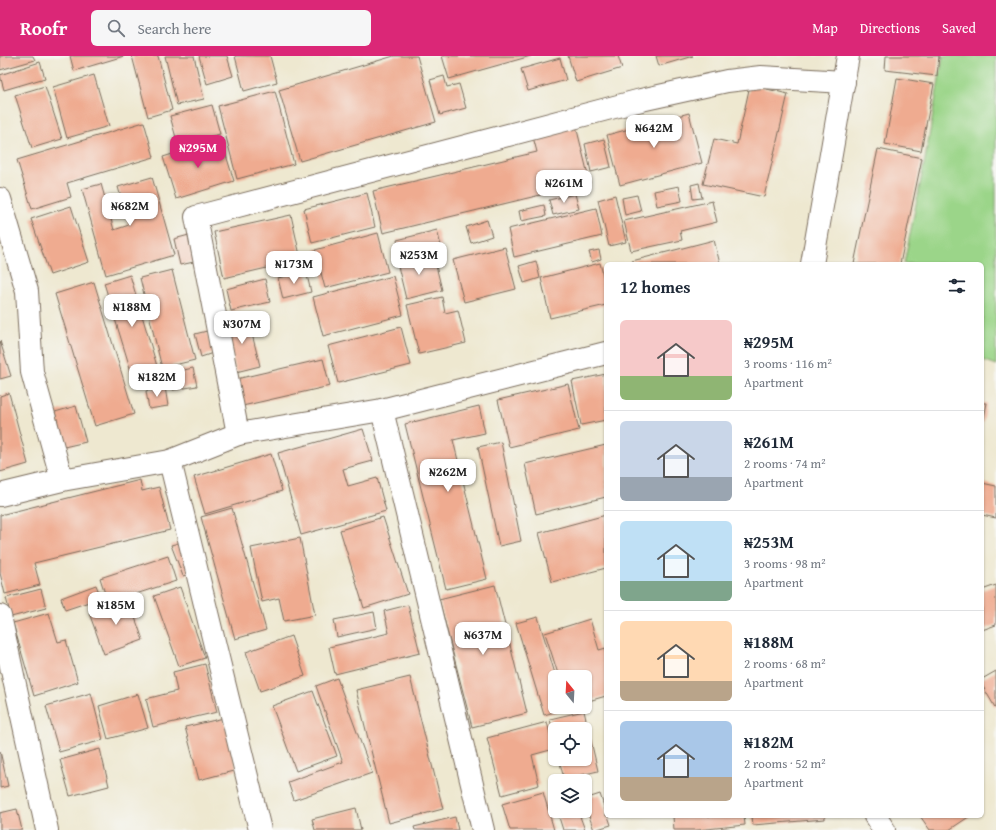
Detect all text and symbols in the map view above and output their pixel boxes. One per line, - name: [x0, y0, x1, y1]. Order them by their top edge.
- search box: [91, 10, 371, 46]
- text: Roofr: [20, 14, 67, 42]
- icon: search: [105, 17, 127, 39]
- text: Search here: [137, 18, 211, 39]
- text: Map: [812, 18, 838, 38]
- text: Directions: [860, 18, 920, 38]
- text: Saved: [942, 18, 976, 38]
- pin: ₦642M: [626, 115, 682, 149]
- text: ₦642M: [635, 118, 673, 137]
- pin: ₦295M: [170, 135, 226, 169]
- text: ₦295M: [179, 138, 217, 157]
- pin: ₦261M: [536, 170, 592, 204]
- text: ₦261M: [545, 173, 583, 192]
- pin: ₦682M: [102, 193, 158, 227]
- text: ₦682M: [111, 196, 149, 215]
- pin: ₦253M: [391, 242, 447, 276]
- text: ₦253M: [400, 245, 438, 264]
- pin: ₦173M: [266, 251, 322, 285]
- text: ₦173M: [275, 254, 313, 273]
- text: 12 homes: [620, 274, 691, 299]
- icon: filters: [946, 275, 968, 297]
- pin: ₦188M: [104, 294, 160, 328]
- text: ₦188M: [113, 297, 151, 316]
- pin: ₦307M: [214, 311, 270, 345]
- text: ₦307M: [223, 314, 261, 333]
- text: ₦295M: [744, 329, 794, 354]
- icon: home: [652, 336, 700, 384]
- text: 3 rooms · 116 m²: [744, 354, 832, 373]
- pin: ₦182M: [129, 364, 185, 398]
- text: ₦182M: [138, 367, 176, 386]
- text: Apartment: [744, 373, 804, 392]
- text: ₦261M: [744, 429, 794, 454]
- icon: home: [652, 437, 700, 485]
- text: 2 rooms · 74 m²: [744, 454, 826, 473]
- pin: ₦262M: [420, 459, 476, 493]
- text: ₦262M: [429, 462, 467, 481]
- text: Apartment: [744, 473, 804, 492]
- text: ₦253M: [744, 529, 794, 554]
- icon: home: [652, 537, 700, 585]
- text: 3 rooms · 98 m²: [744, 554, 826, 573]
- text: Apartment: [744, 573, 804, 592]
- pin: ₦185M: [88, 592, 144, 626]
- text: ₦185M: [97, 595, 135, 614]
- pin: ₦637M: [455, 622, 511, 656]
- text: ₦637M: [464, 625, 502, 644]
- text: ₦188M: [744, 629, 794, 654]
- icon: home: [652, 637, 700, 685]
- text: 2 rooms · 68 m²: [744, 654, 826, 673]
- north arrow: [548, 670, 592, 714]
- map controls: [548, 670, 592, 818]
- text: Apartment: [744, 673, 804, 692]
- button: locate: [548, 722, 592, 766]
- text: ₦182M: [744, 729, 794, 754]
- icon: home: [652, 737, 700, 785]
- text: 2 rooms · 52 m²: [744, 754, 826, 773]
- text: Apartment: [744, 773, 804, 792]
- button: layers: [548, 774, 592, 818]

